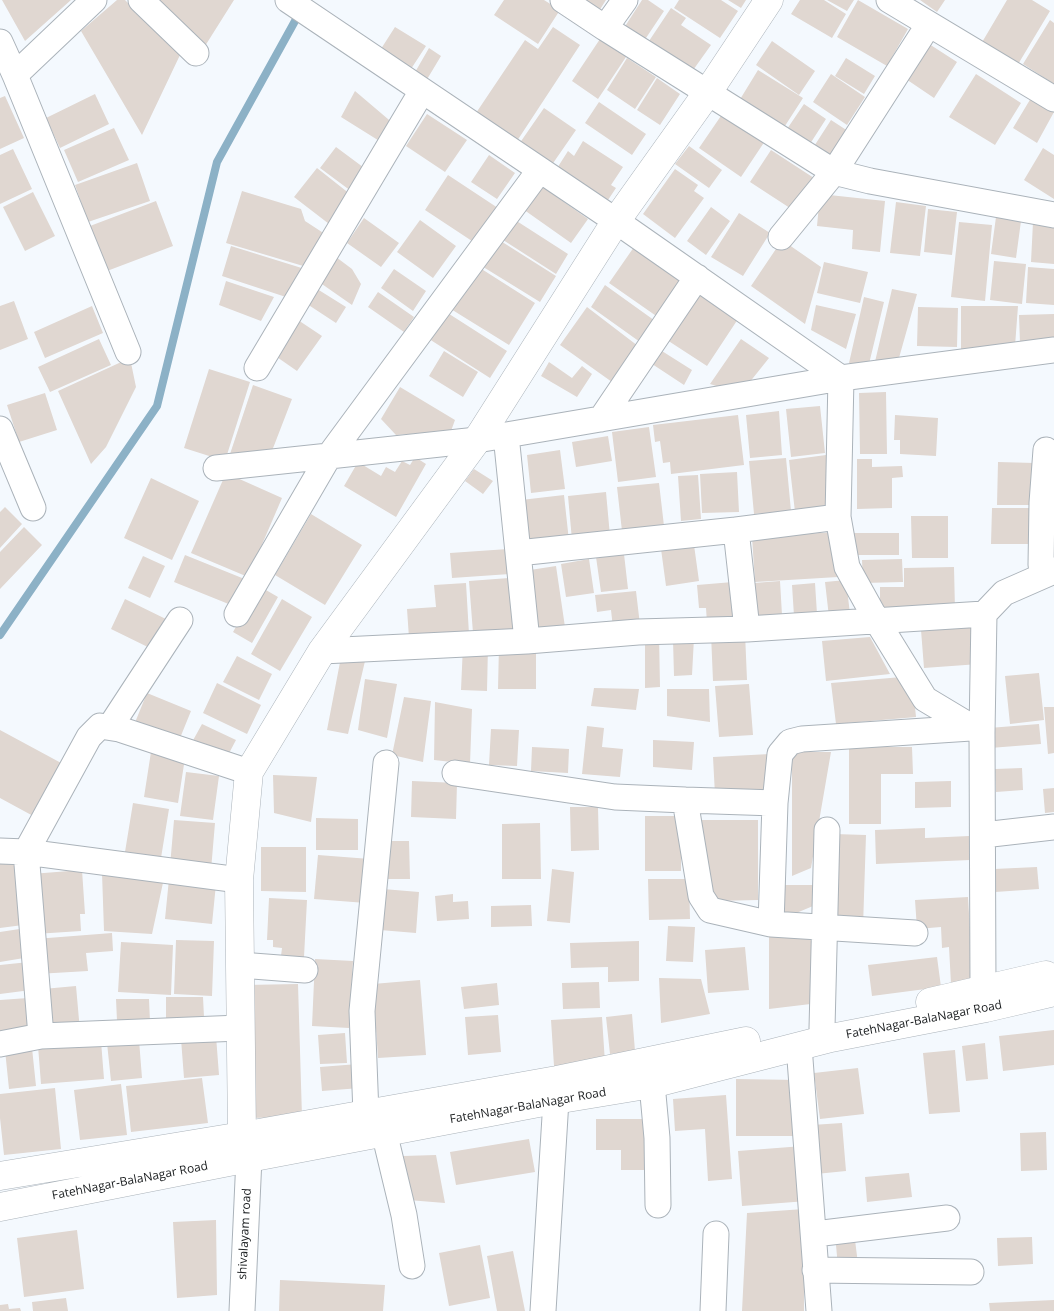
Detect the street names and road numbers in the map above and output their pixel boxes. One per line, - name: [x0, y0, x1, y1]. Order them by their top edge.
- street label: FatehNagar-BalaNagar Road: [845, 998, 1003, 1042]
- street label: FatehNagar-BalaNagar Road: [449, 1085, 607, 1127]
- street label: FatehNagar-BalaNagar Road: [51, 1159, 209, 1203]
- street label: shivalayam road: [235, 1188, 255, 1280]

